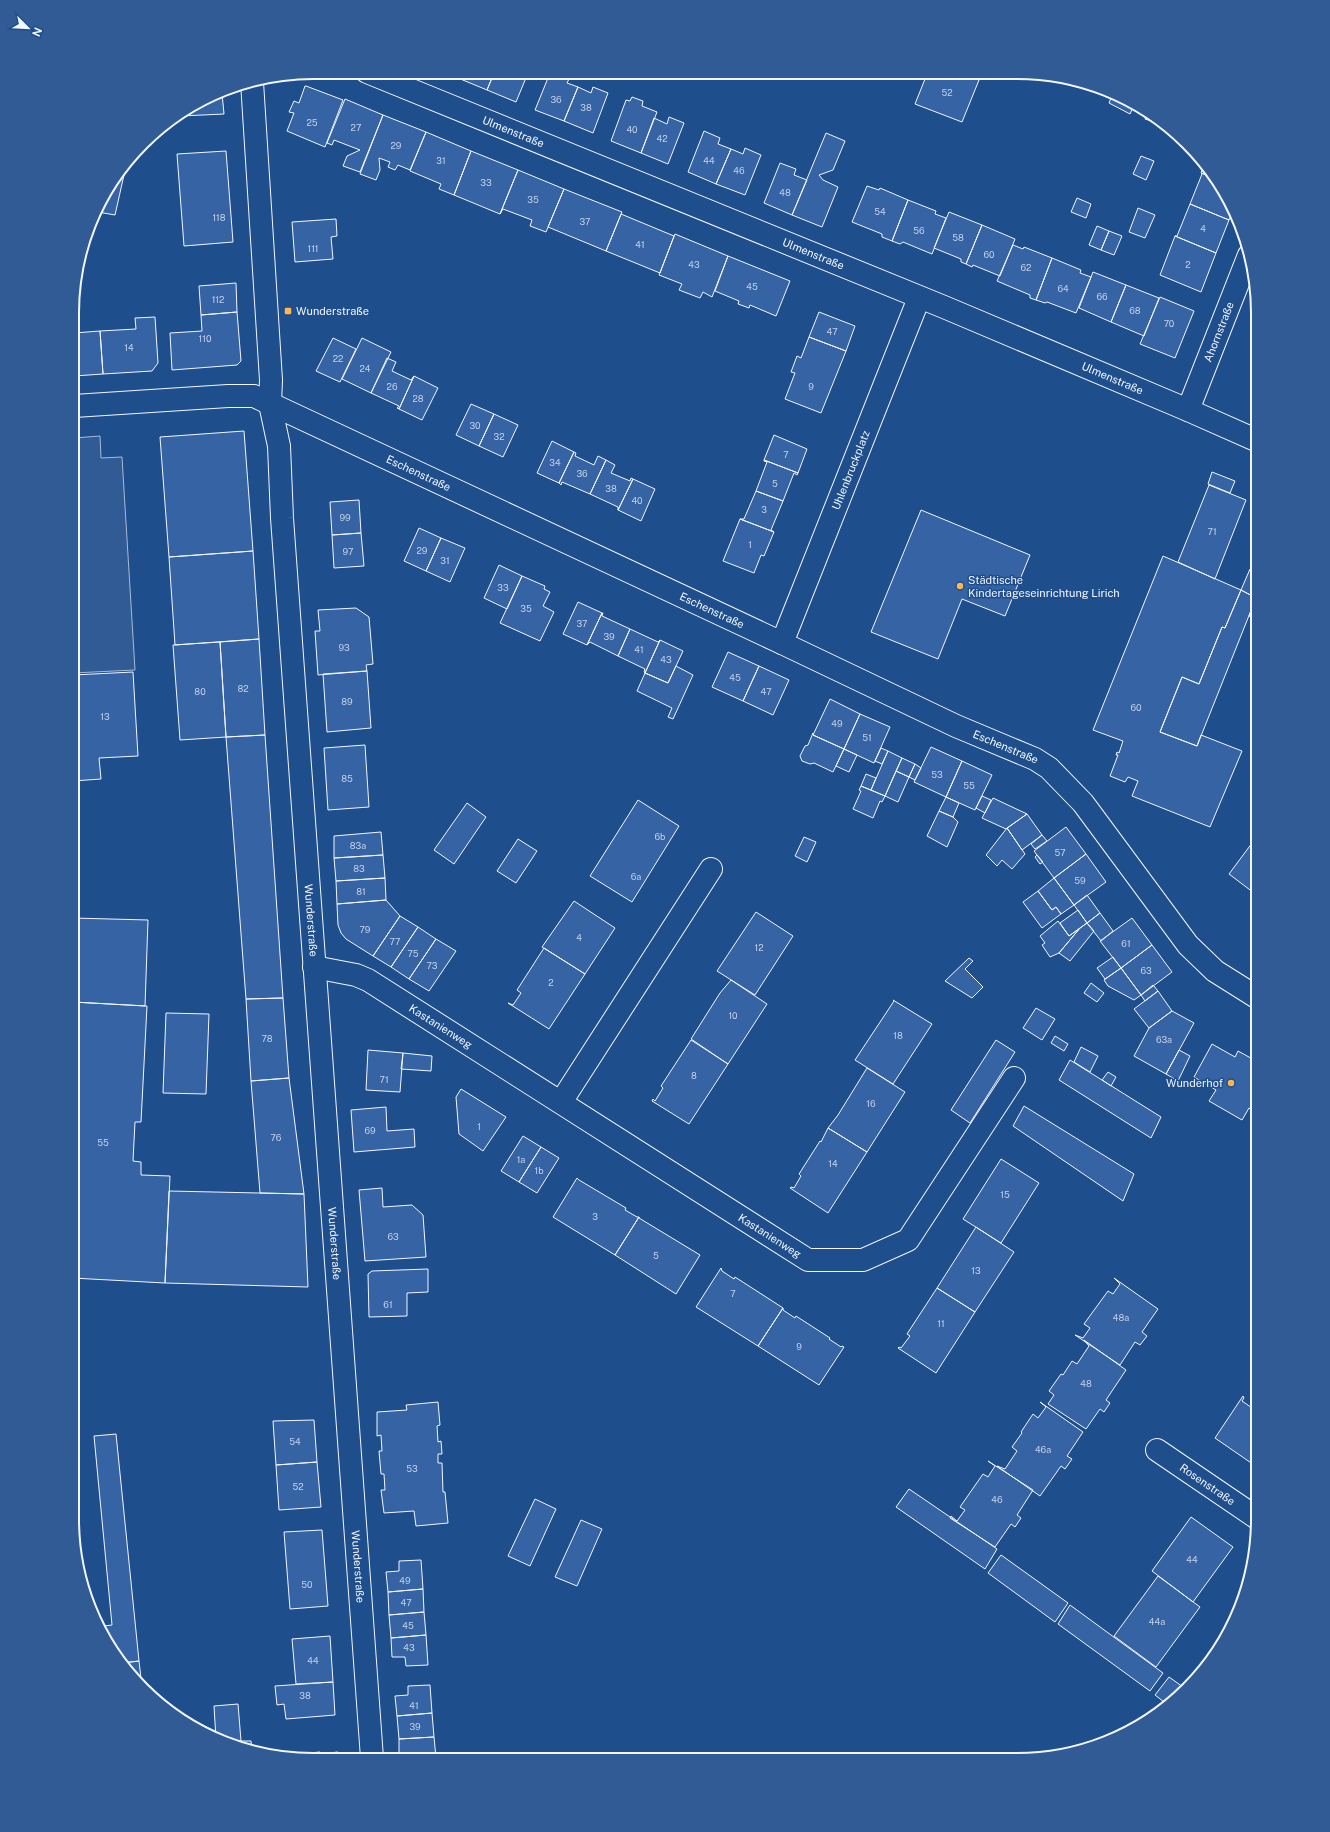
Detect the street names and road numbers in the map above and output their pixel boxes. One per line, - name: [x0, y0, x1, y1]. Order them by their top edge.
- street label: Ulmenstraße: [481, 114, 546, 150]
- street label: Ulmenstraße: [781, 236, 846, 272]
- street label: Ahornstraße: [1202, 300, 1236, 364]
- street label: Ulmenstraße: [1080, 360, 1145, 396]
- street label: Uhlenbruckplatz: [830, 429, 872, 512]
- street label: Eschenstraße: [384, 453, 453, 493]
- street label: Eschenstraße: [678, 590, 746, 630]
- street label: Eschenstraße: [971, 728, 1041, 766]
- street label: Wunderstraße: [303, 883, 320, 957]
- street label: Kastanienweg: [407, 1002, 475, 1051]
- street label: Wunderstraße: [326, 1207, 343, 1280]
- street label: Kastanienweg: [736, 1211, 804, 1260]
- street label: Rosenstraße: [1178, 1461, 1237, 1507]
- street label: Wunderstraße: [349, 1530, 367, 1603]

